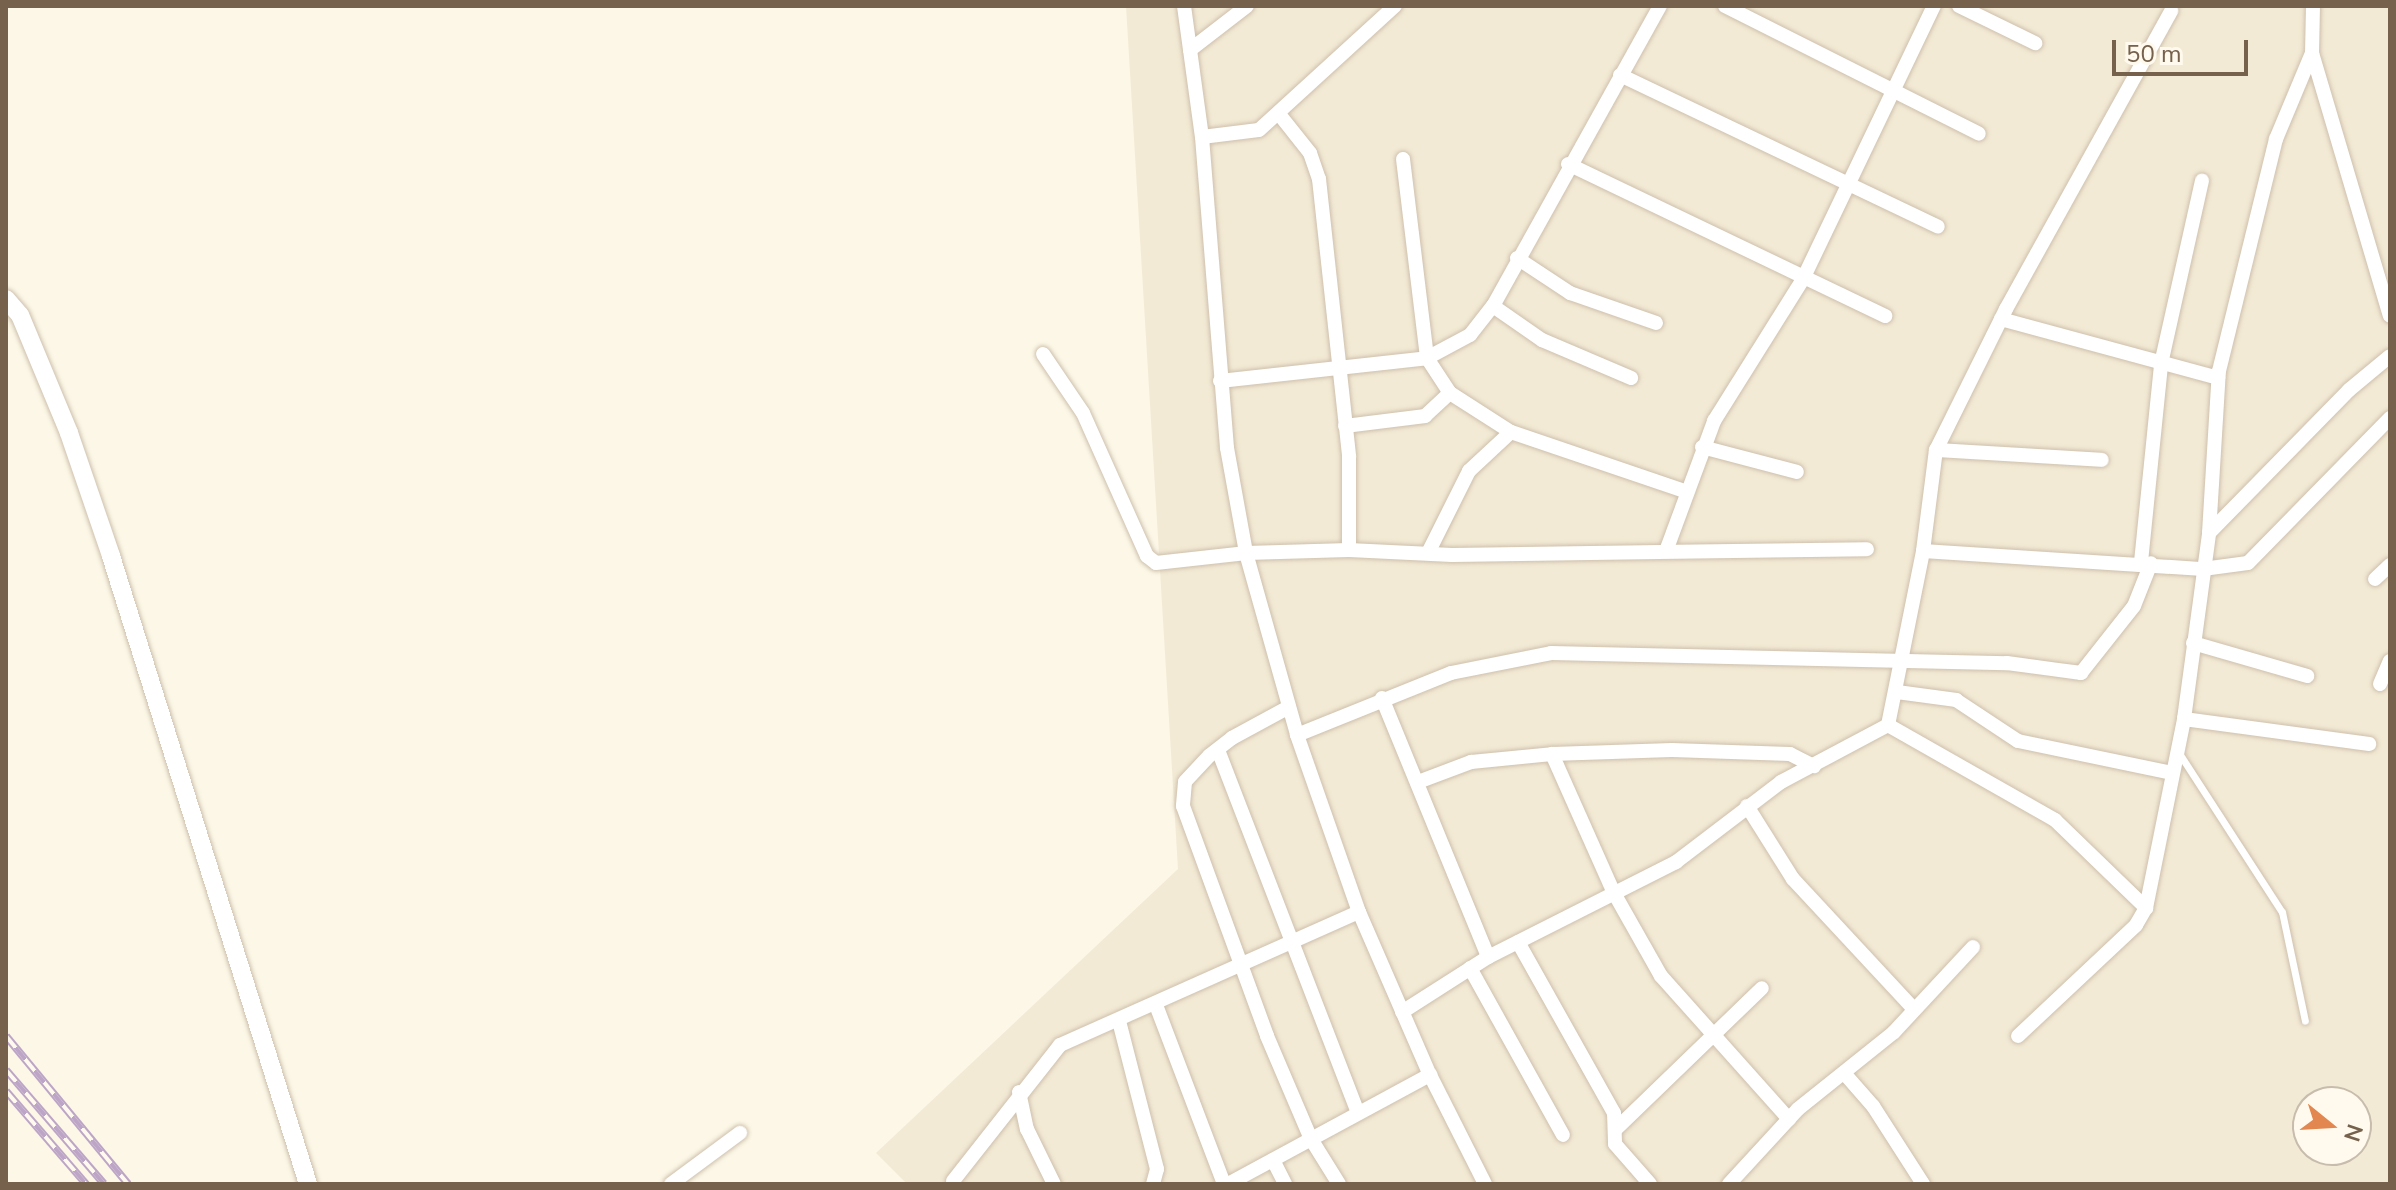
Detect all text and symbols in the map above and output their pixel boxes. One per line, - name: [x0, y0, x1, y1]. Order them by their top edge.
- scale bar: [2116, 24, 2252, 74]
- text: 50 m: [2126, 38, 2182, 70]
- north arrow: [2292, 1086, 2372, 1166]
- text: N: [2336, 1120, 2370, 1145]

